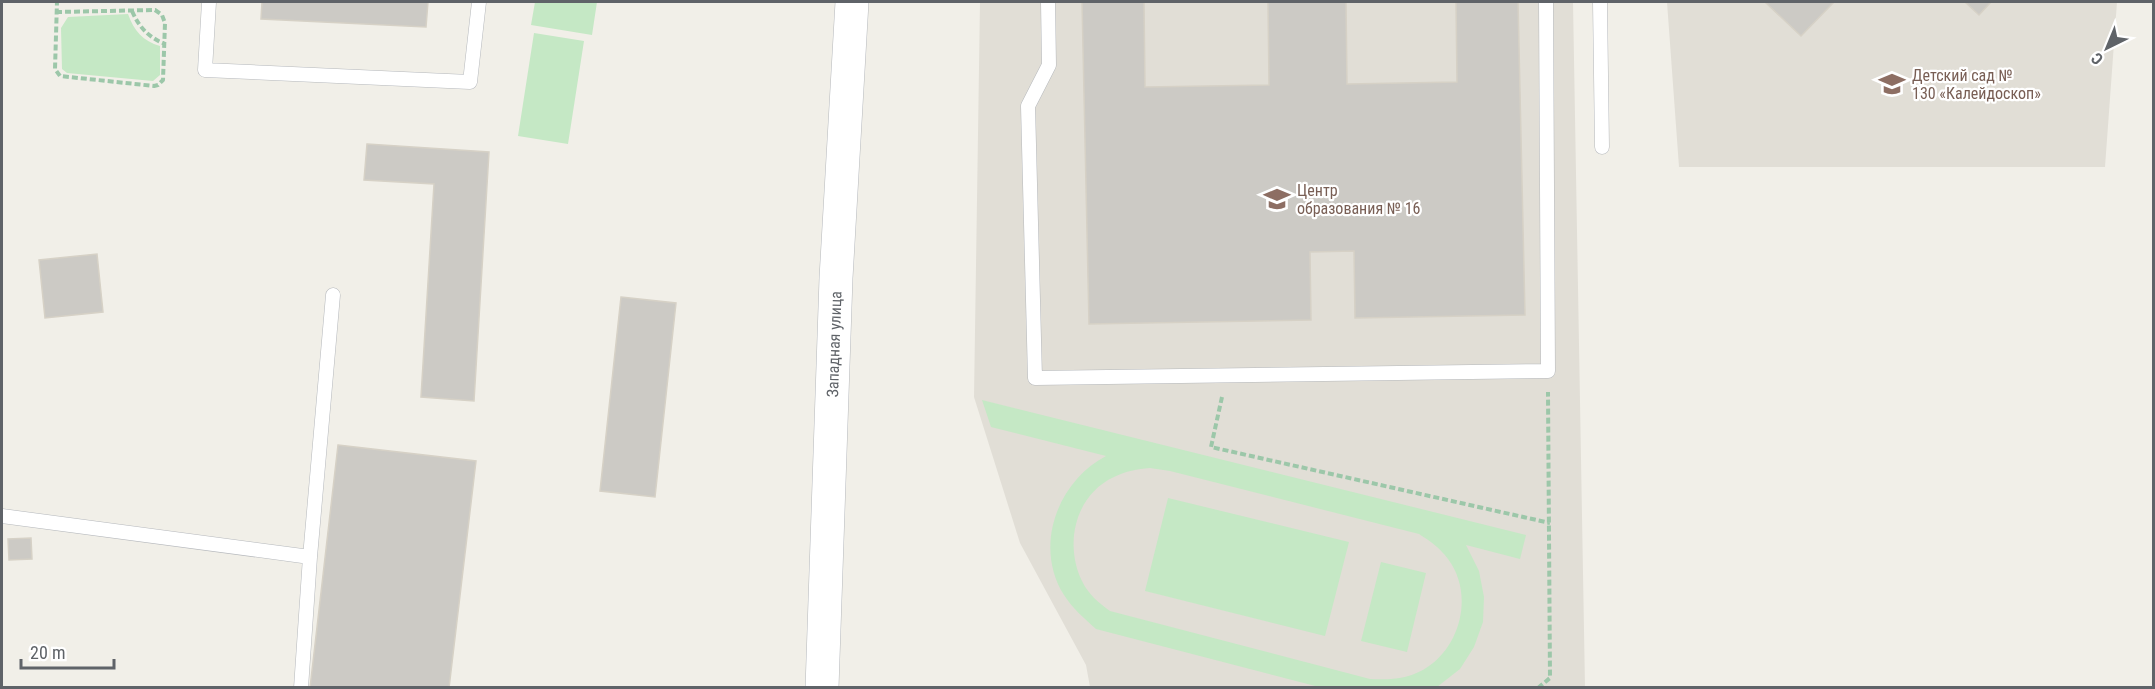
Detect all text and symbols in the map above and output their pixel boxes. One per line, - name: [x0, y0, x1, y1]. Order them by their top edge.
- north arrow: [2077, 18, 2137, 78]
- text: С: [2087, 49, 2107, 69]
- place label: Детский сад № 130 «Калейдоскоп»: [1912, 66, 2041, 103]
- school or university icon: Детский сад № 130 «Калейдоскоп»: [1877, 69, 1907, 99]
- place label: Центр образования № 16: [1297, 181, 1421, 218]
- school or university icon: Центр образования № 16: [1262, 184, 1292, 214]
- street label: Западная улица: [823, 291, 846, 398]
- scale bar: [21, 632, 114, 670]
- text: 20 m: [30, 642, 65, 663]

